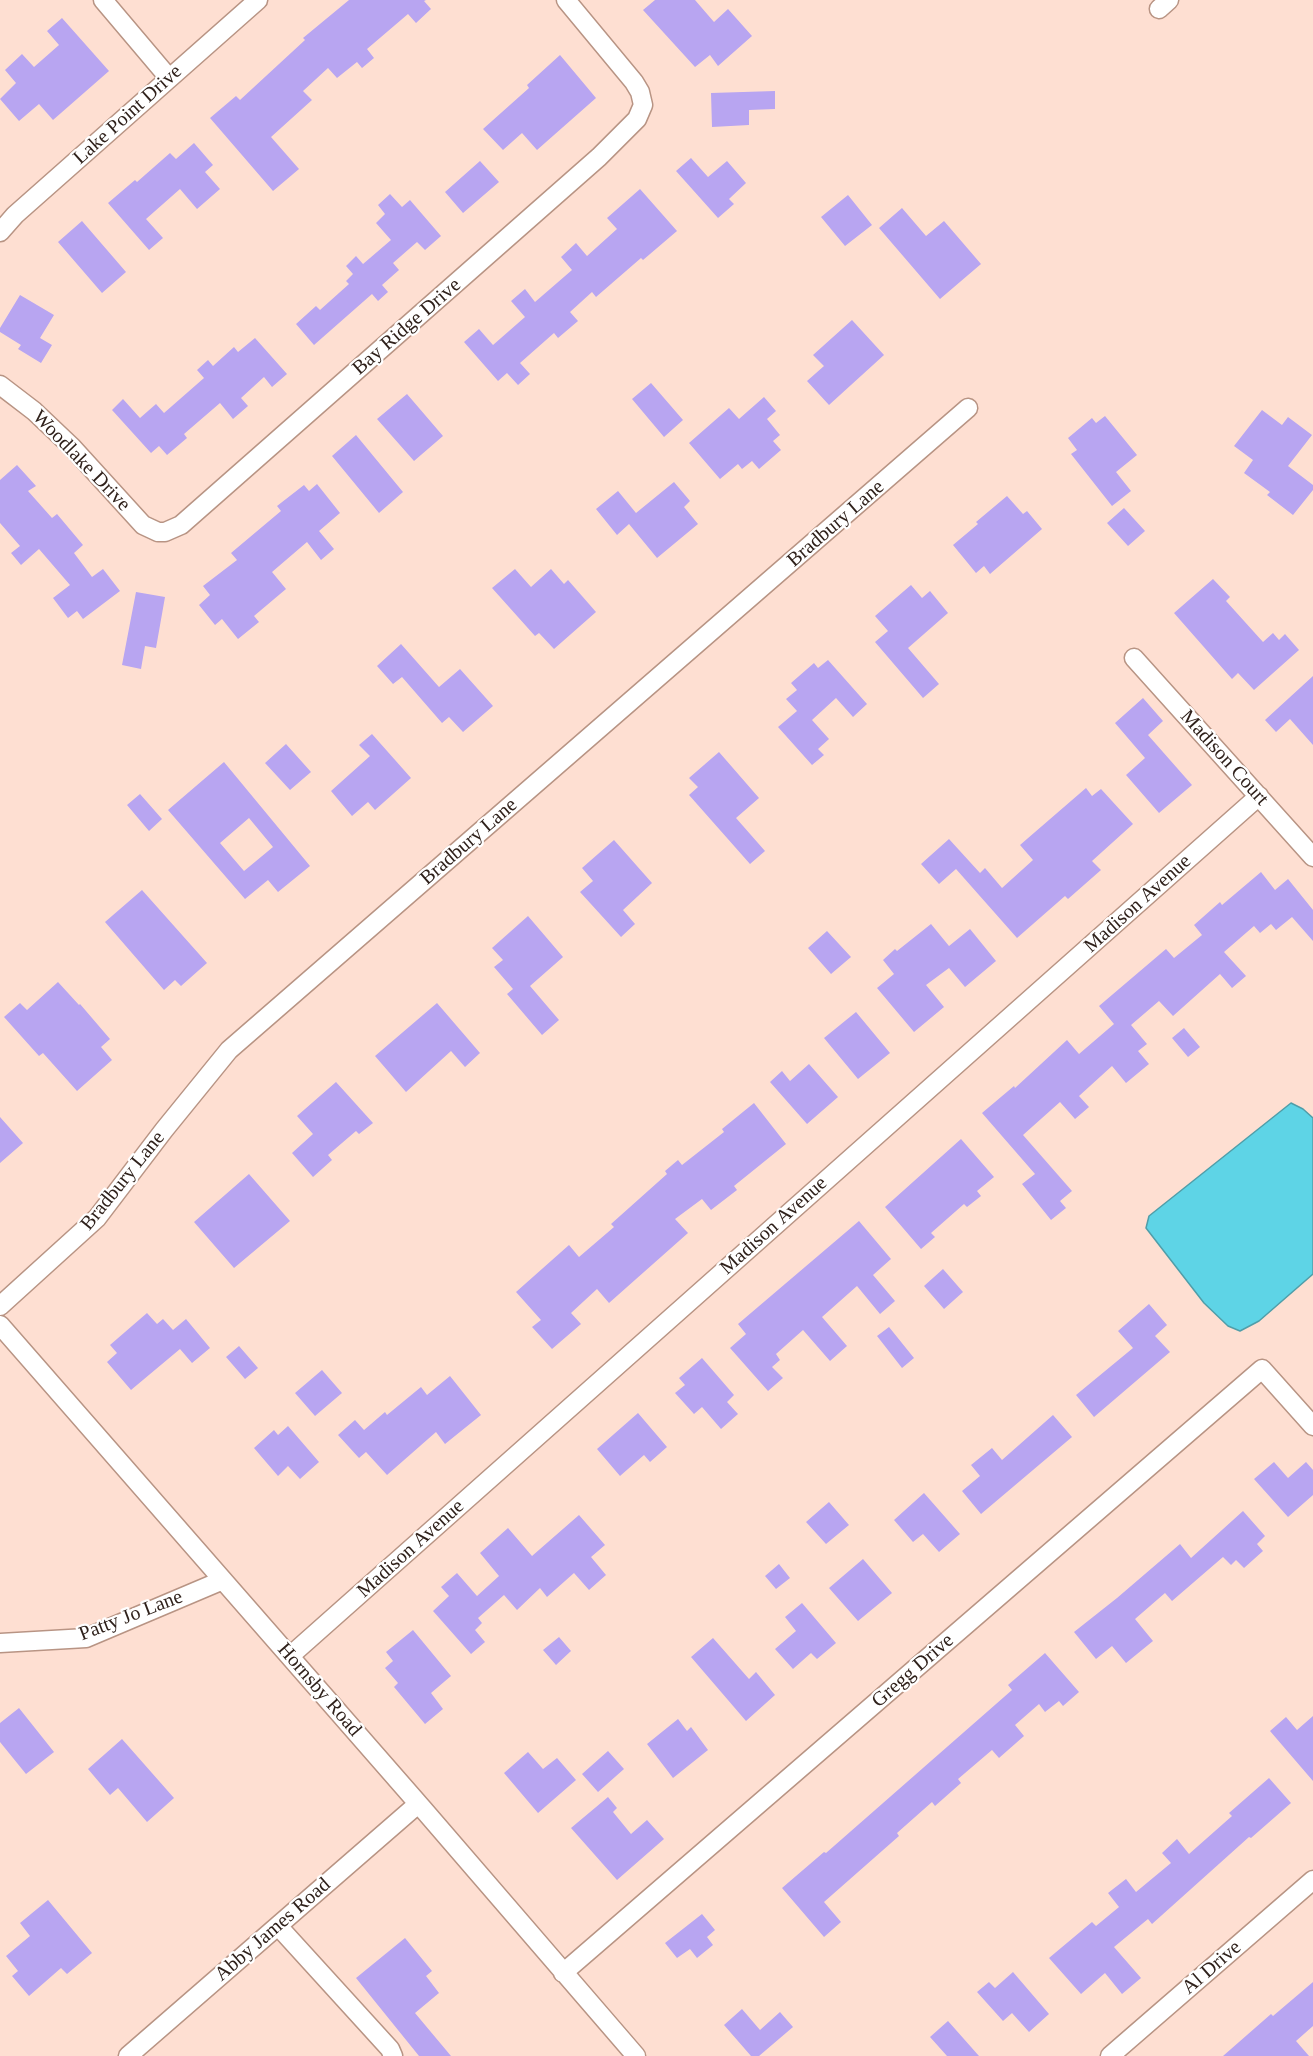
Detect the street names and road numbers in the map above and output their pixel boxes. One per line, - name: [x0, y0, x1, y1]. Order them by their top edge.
- street label: Lake Point Drive: [69, 60, 187, 170]
- street label: Bay Ridge Drive: [348, 273, 466, 381]
- street label: Woodlake Drive: [27, 406, 135, 516]
- street label: Bradbury Lane: [783, 475, 889, 573]
- street label: Madison Court: [1175, 705, 1273, 811]
- street label: Bradbury Lane: [416, 793, 522, 891]
- street label: Madison Avenue: [1080, 850, 1196, 958]
- street label: Bradbury Lane: [76, 1127, 170, 1235]
- street label: Madison Avenue: [716, 1172, 832, 1280]
- street label: Madison Avenue: [353, 1495, 469, 1603]
- street label: Patty Jo Lane: [76, 1585, 186, 1647]
- street label: Gregg Drive: [867, 1629, 959, 1713]
- street label: Hornsby Road: [272, 1638, 366, 1742]
- street label: Abby James Road: [210, 1873, 336, 1987]
- street label: Al Drive: [1178, 1936, 1246, 2000]

